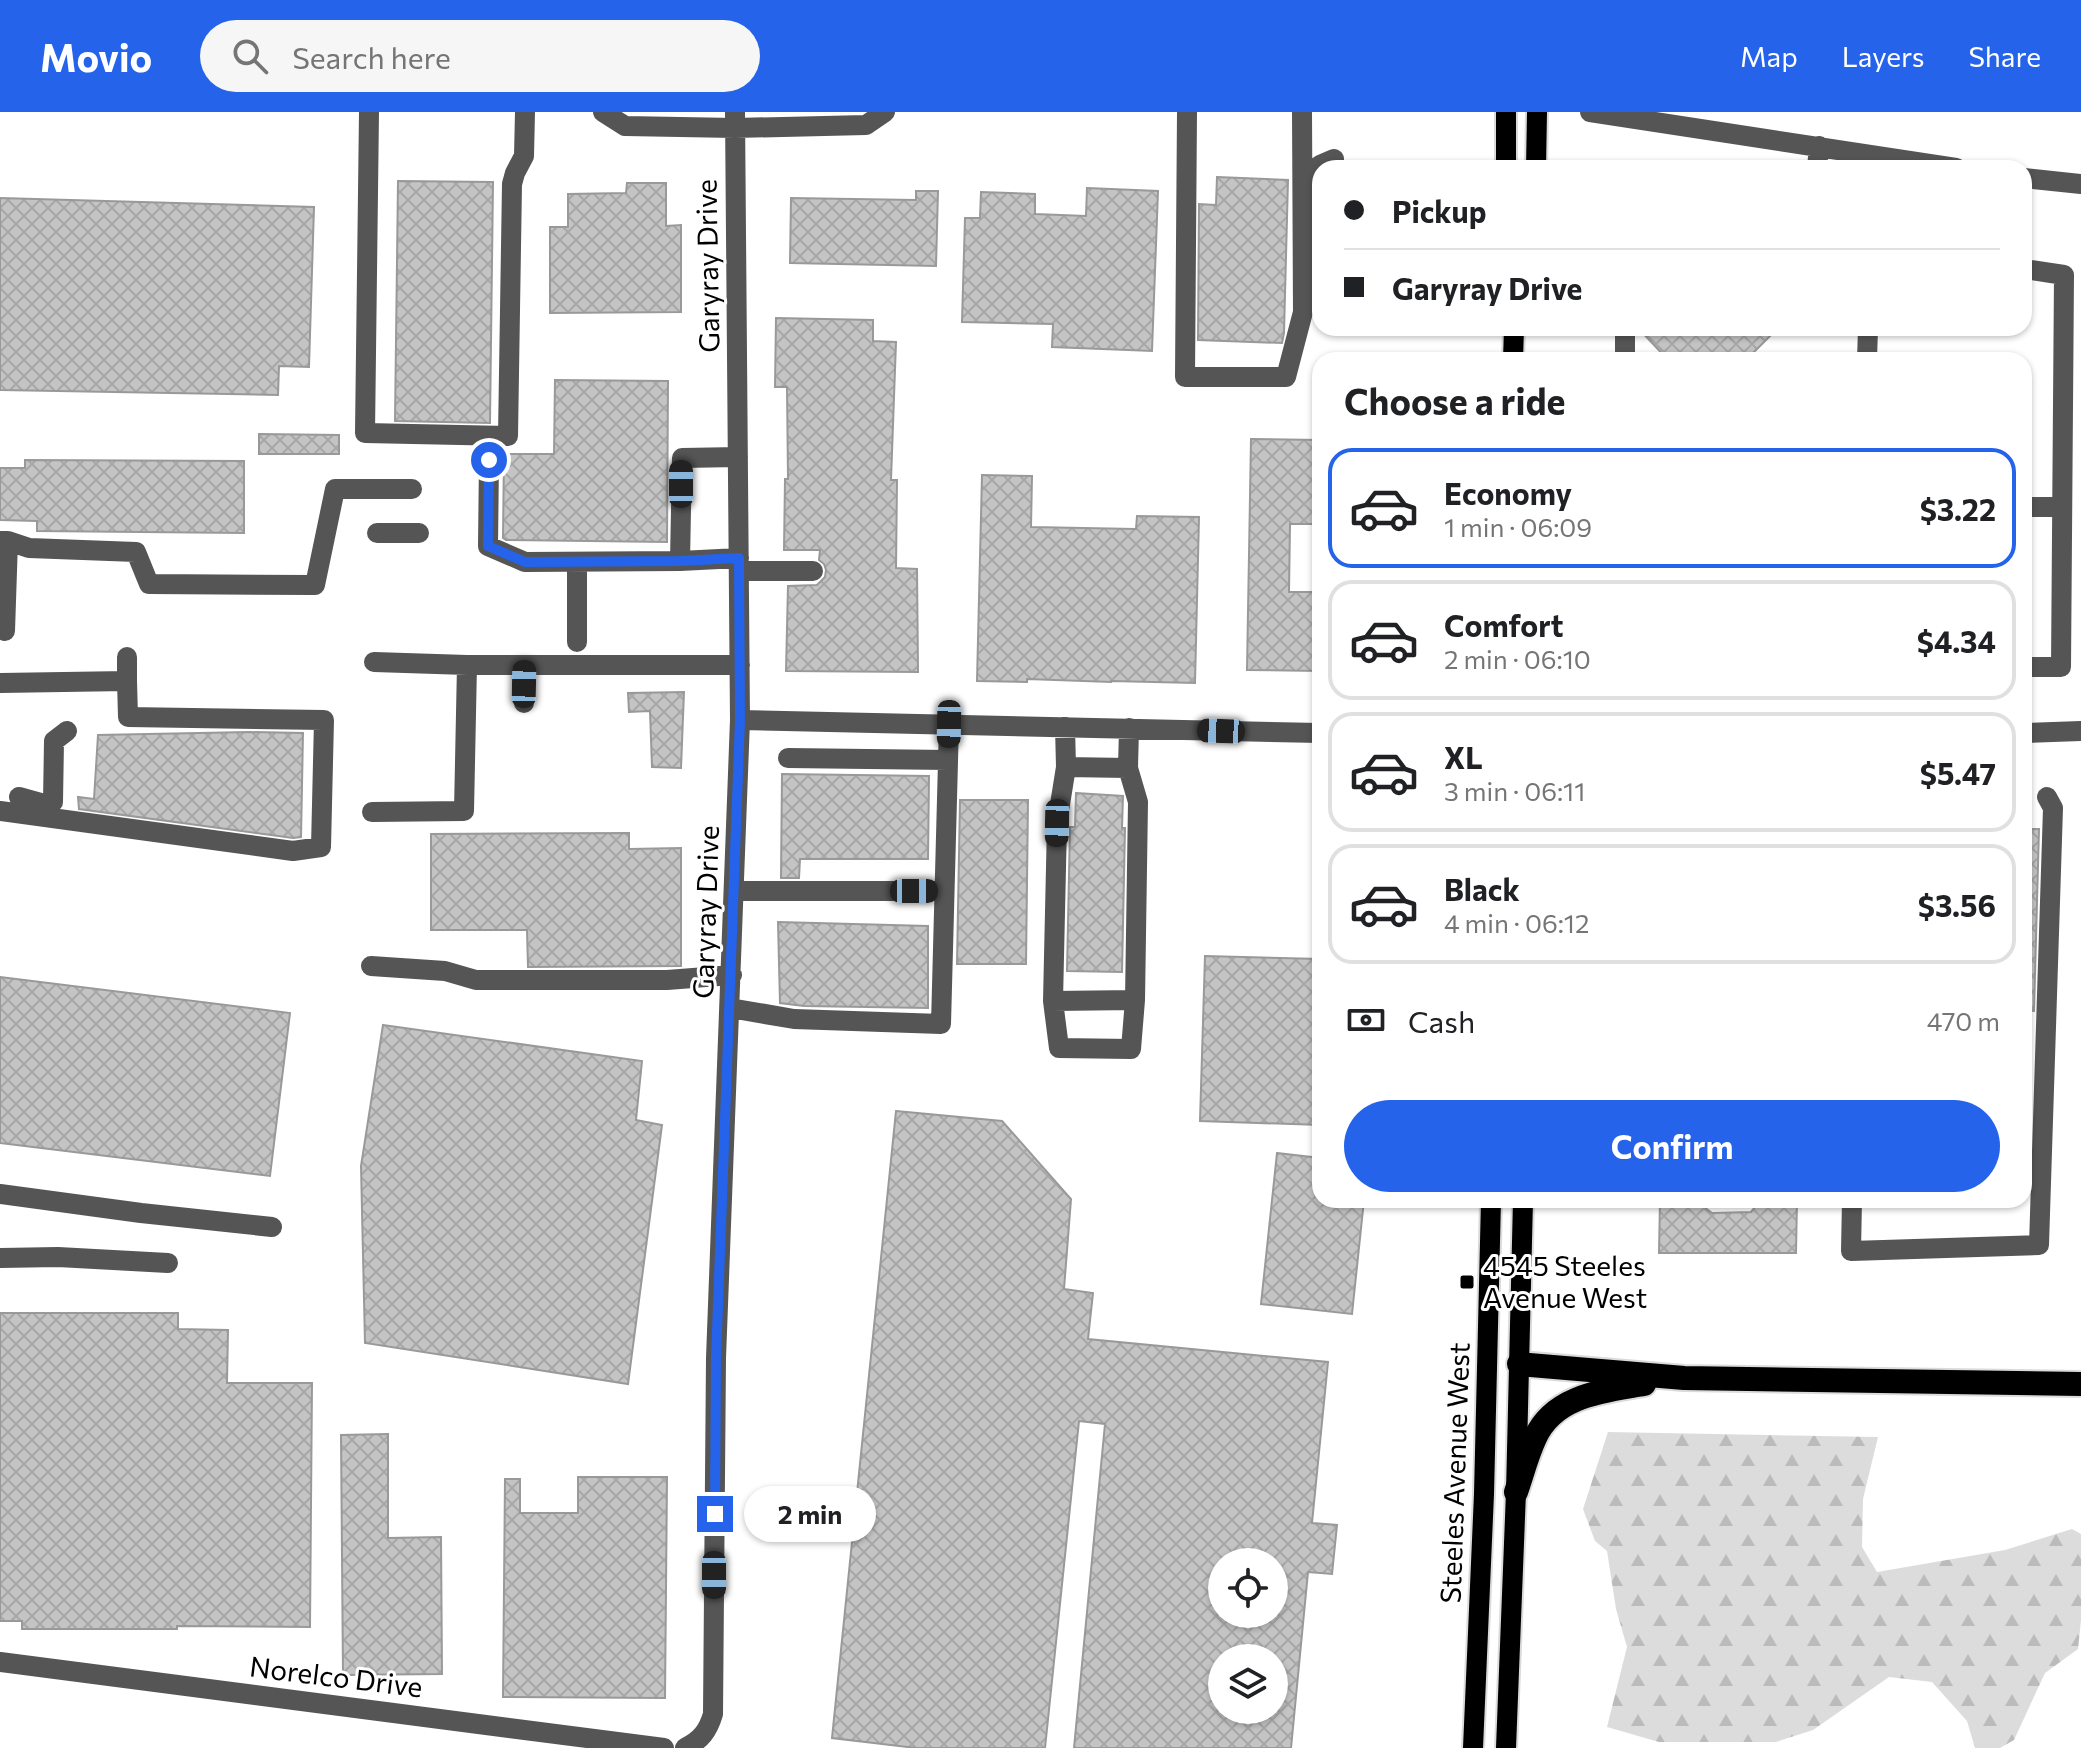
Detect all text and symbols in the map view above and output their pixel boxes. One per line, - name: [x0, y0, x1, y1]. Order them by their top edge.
- search box: [200, 20, 760, 92]
- text: Movio: [40, 33, 152, 80]
- icon: search: [228, 34, 272, 78]
- text: Search here: [292, 38, 451, 75]
- text: Map: [1740, 39, 1798, 73]
- text: Layers: [1842, 39, 1924, 73]
- text: Share: [1968, 39, 2041, 73]
- street label: Garyray Drive: [688, 179, 726, 353]
- text: Pickup: [1392, 192, 1486, 229]
- text: Garyray Drive: [1392, 269, 1582, 306]
- text: Choose a ride: [1344, 378, 1565, 422]
- route start: [471, 442, 507, 478]
- car: [669, 460, 693, 508]
- icon: car: [1348, 472, 1420, 544]
- text: Economy: [1444, 474, 1572, 511]
- text: $3.22: [1920, 490, 1996, 527]
- text: 1 min · 06:09: [1444, 511, 1592, 542]
- icon: car: [1348, 604, 1420, 676]
- text: Comfort: [1444, 606, 1563, 643]
- text: $4.34: [1917, 622, 1996, 659]
- text: 2 min · 06:10: [1444, 643, 1591, 674]
- car: [512, 660, 536, 708]
- car: [937, 700, 961, 748]
- car: [1197, 718, 1245, 744]
- icon: car: [1348, 736, 1420, 808]
- text: XL: [1444, 738, 1483, 775]
- text: $5.47: [1920, 754, 1996, 791]
- text: 3 min · 06:11: [1444, 775, 1585, 806]
- car: [1045, 799, 1069, 847]
- street label: Garyray Drive: [685, 825, 725, 999]
- icon: car: [1348, 868, 1420, 940]
- text: Black: [1444, 870, 1520, 907]
- car: [890, 879, 938, 903]
- text: $3.56: [1918, 886, 1996, 923]
- text: 4 min · 06:12: [1444, 907, 1589, 938]
- icon: cash: [1344, 998, 1388, 1042]
- text: Cash: [1408, 1002, 1475, 1039]
- text: 470 m: [1927, 1005, 2000, 1036]
- button: Confirm: [1344, 1100, 2000, 1192]
- place label: 4545 Steeles Avenue West: [1483, 1248, 1647, 1314]
- marker: 4545 Steeles Avenue West: [1458, 1273, 1476, 1291]
- street label: Steeles Avenue West: [1432, 1342, 1476, 1604]
- callout: 2 min: [743, 1486, 875, 1542]
- route end: [697, 1496, 733, 1532]
- text: 2 min: [778, 1498, 842, 1529]
- map controls: [1208, 1548, 1288, 1724]
- button: locate: [1208, 1548, 1288, 1628]
- car: [702, 1551, 726, 1599]
- button: layers: [1208, 1644, 1288, 1724]
- street label: Norelco Drive: [248, 1649, 425, 1703]

